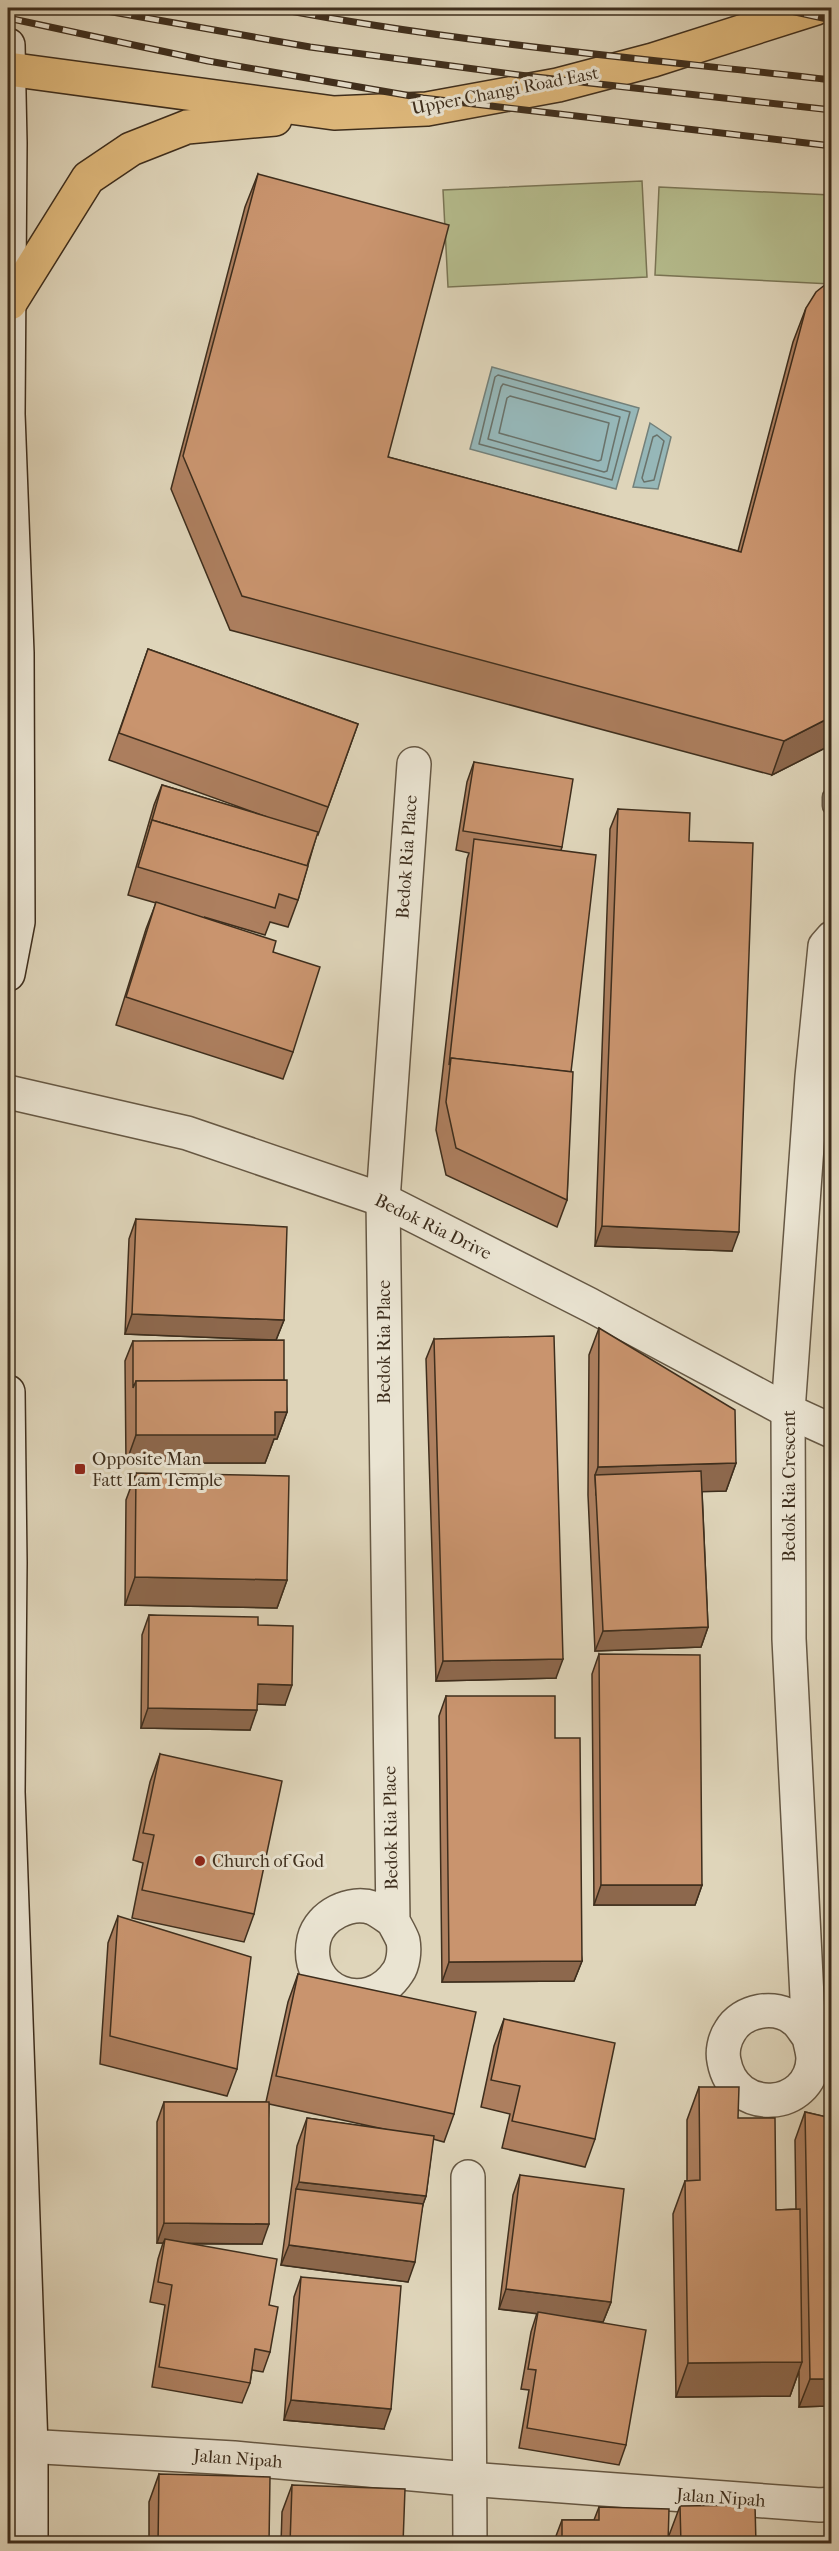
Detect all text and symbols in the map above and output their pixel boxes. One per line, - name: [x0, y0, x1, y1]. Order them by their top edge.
- street label: Upper Changi Road East: [410, 62, 601, 119]
- street label: Bedok Ria Place: [392, 794, 422, 920]
- street label: Bedok Ria Drive: [371, 1190, 495, 1264]
- street label: Bedok Ria Place: [374, 1280, 395, 1404]
- street label: Bedok Ria Crescent: [779, 1410, 800, 1562]
- place label: Opposite Man Fatt Lam Temple: [92, 1449, 223, 1491]
- marker: Opposite Man Fatt Lam Temple: [73, 1462, 87, 1476]
- street label: Bedok Ria Place: [379, 1766, 403, 1890]
- place label: Church of God: [212, 1851, 324, 1872]
- marker: Church of God: [193, 1854, 207, 1868]
- street label: Jalan Nipah: [191, 2445, 283, 2473]
- street label: Jalan Nipah: [674, 2484, 766, 2512]

